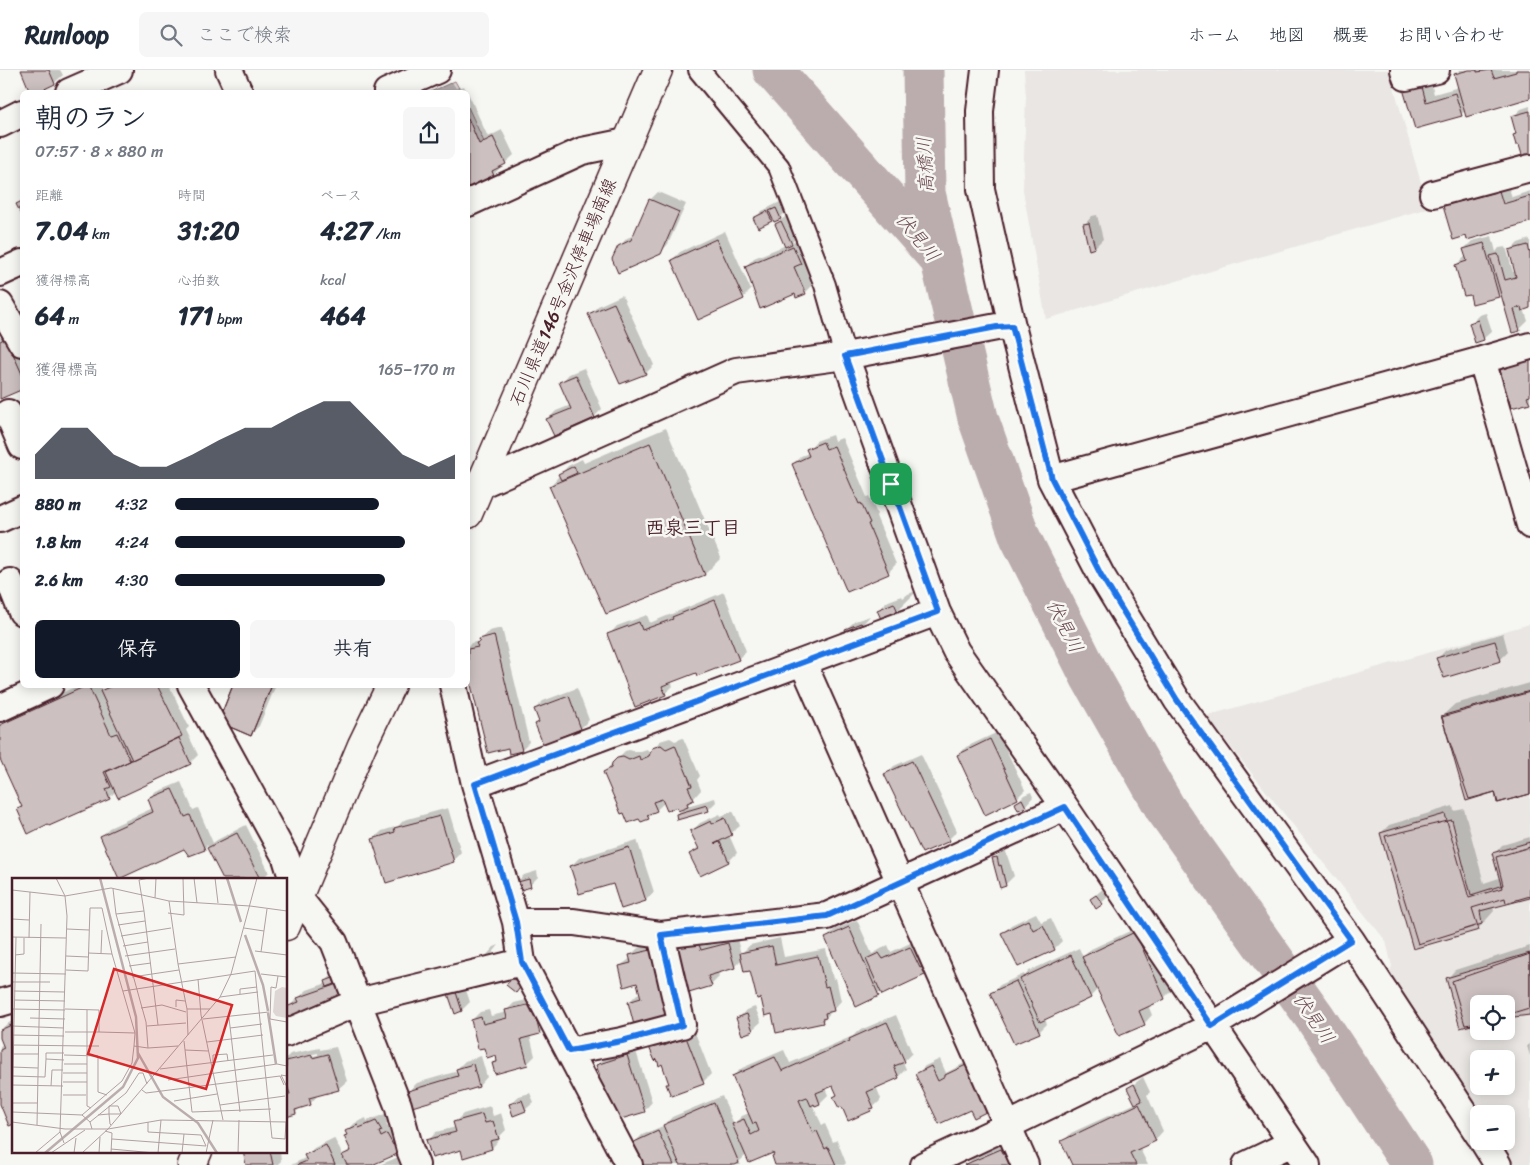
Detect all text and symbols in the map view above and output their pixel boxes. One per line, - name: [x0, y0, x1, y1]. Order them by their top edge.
- search box: [139, 12, 489, 57]
- text: Runloop: [25, 14, 109, 56]
- text: ここで検索: [197, 18, 292, 51]
- text: ホーム: [1188, 19, 1241, 51]
- text: 地図: [1269, 19, 1305, 51]
- text: 概要: [1333, 19, 1369, 51]
- text: お問い合わせ: [1397, 19, 1505, 51]
- icon: search: [157, 21, 185, 49]
- text: 朝のラン: [35, 93, 147, 142]
- button: share: [403, 107, 455, 159]
- water label: 高橋川: [907, 136, 943, 194]
- text: 07:57 · 8 × 880 m: [35, 137, 163, 166]
- street label: 石川県道146号金沢停車場南線: [500, 173, 626, 411]
- text: 距離: [35, 183, 63, 208]
- text: 時間: [178, 183, 206, 208]
- text: ペース: [320, 183, 362, 208]
- water label: 伏見川: [887, 204, 949, 270]
- text: 7.04: [35, 208, 88, 253]
- text: 31:20: [178, 208, 240, 253]
- text: 4:27: [320, 208, 372, 253]
- text: km: [88, 222, 110, 247]
- text: /km: [372, 222, 401, 247]
- text: 獲得標高: [35, 268, 91, 293]
- text: 心拍数: [178, 268, 220, 293]
- text: kcal: [320, 268, 346, 293]
- text: 64: [35, 293, 65, 338]
- text: 171: [178, 293, 213, 338]
- text: 464: [320, 293, 366, 338]
- text: m: [65, 307, 79, 332]
- text: bpm: [213, 307, 243, 332]
- text: 獲得標高: [35, 355, 99, 384]
- text: 165–170 m: [378, 355, 455, 384]
- pin: [870, 463, 912, 505]
- icon: arrive: [877, 470, 905, 498]
- text: 880 m: [35, 490, 81, 519]
- text: 4:32: [115, 490, 148, 519]
- district label: 西泉三丁目: [645, 511, 741, 544]
- text: 1.8 km: [35, 528, 81, 557]
- text: 4:24: [115, 528, 149, 557]
- text: 2.6 km: [35, 566, 83, 595]
- text: 4:30: [115, 566, 149, 595]
- water label: 伏見川: [1037, 593, 1093, 659]
- button: 保存: [35, 620, 240, 678]
- button: 共有: [250, 620, 455, 678]
- inset map: [12, 878, 288, 1152]
- water label: 伏見川: [1284, 985, 1344, 1051]
- map controls: [1470, 995, 1515, 1150]
- button: locate: [1470, 995, 1515, 1040]
- button: +: [1470, 1050, 1515, 1095]
- button: −: [1470, 1105, 1515, 1150]

